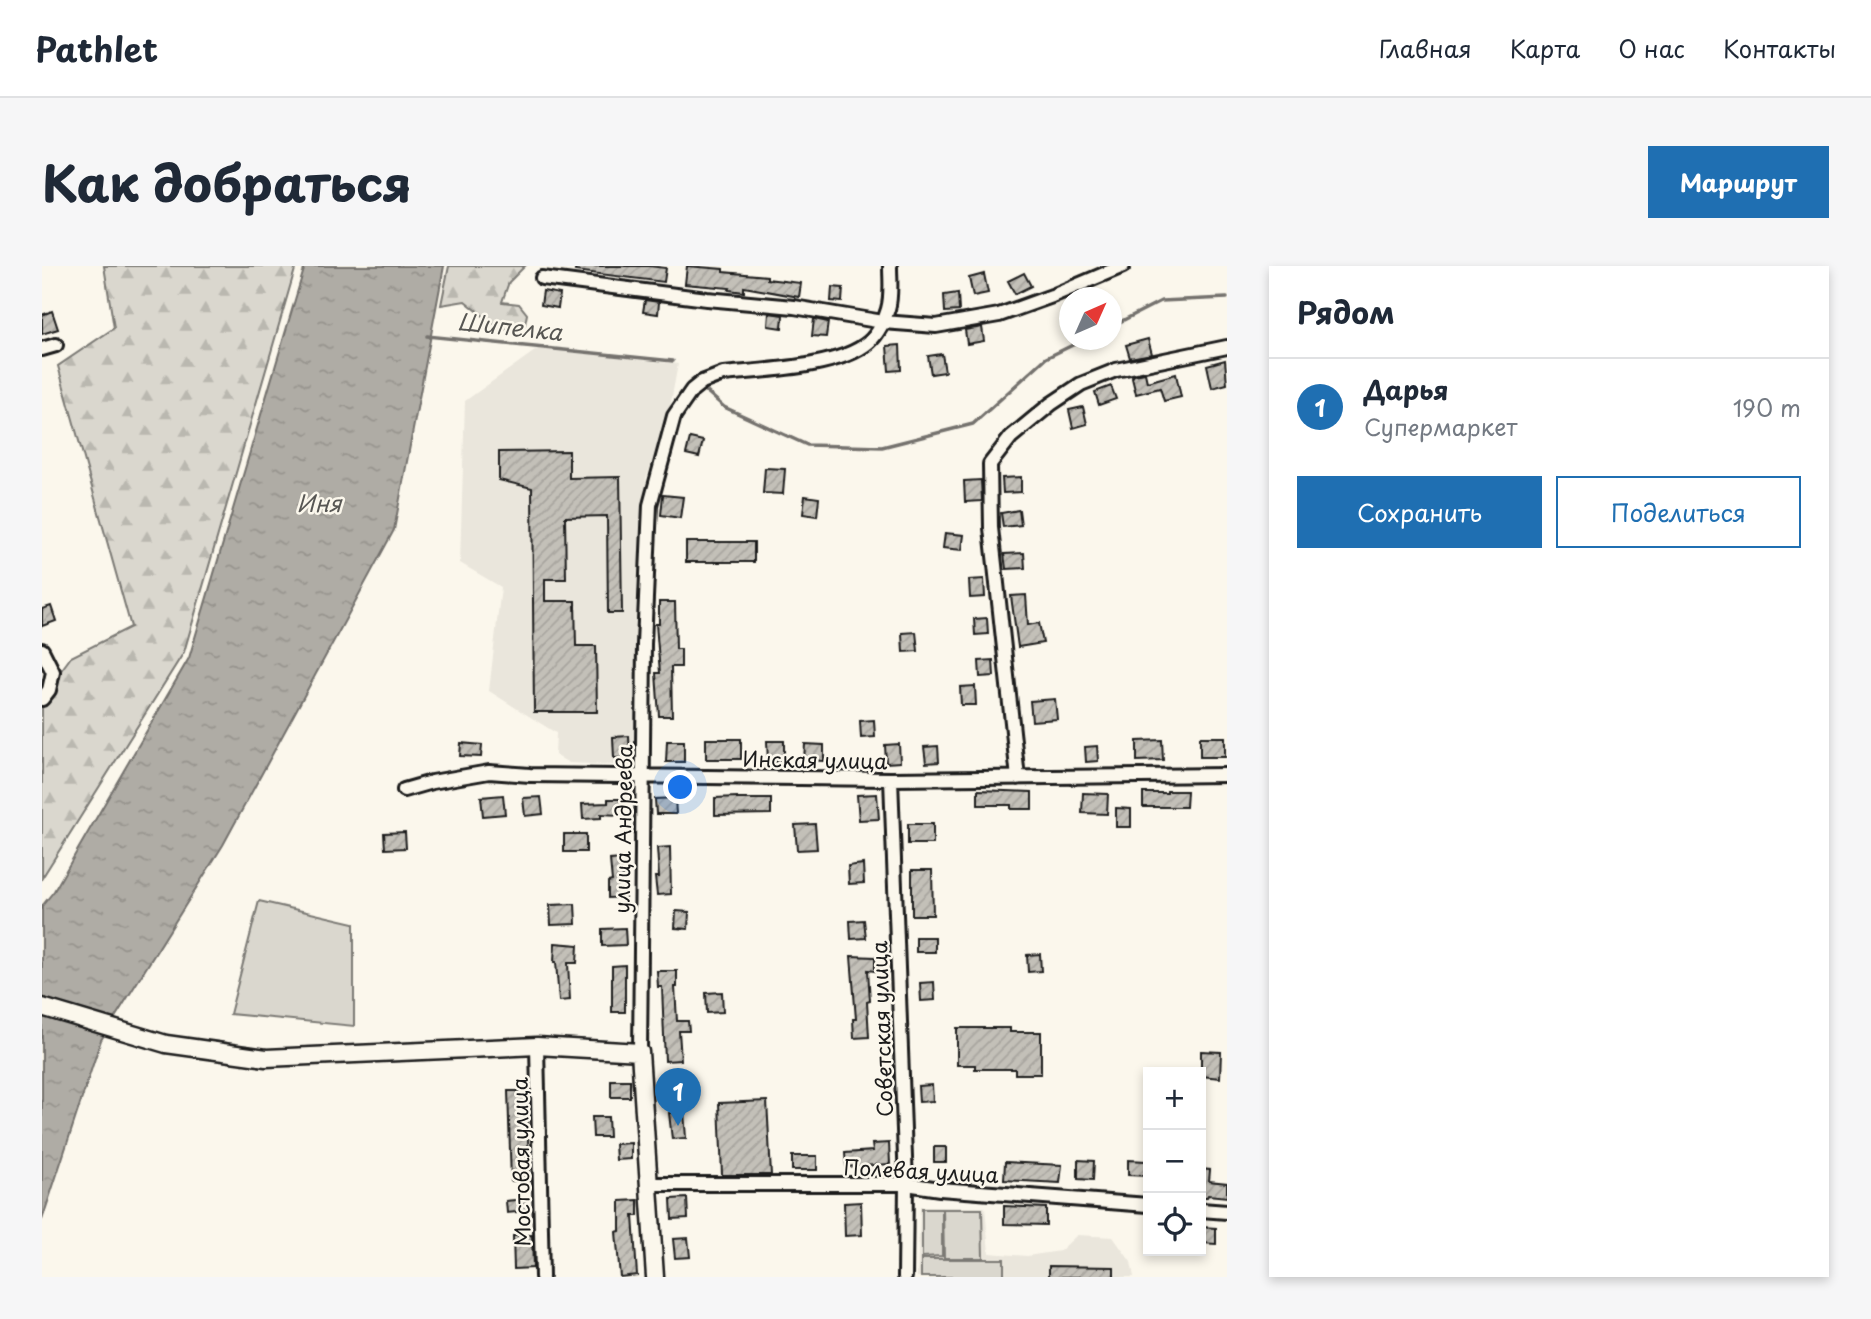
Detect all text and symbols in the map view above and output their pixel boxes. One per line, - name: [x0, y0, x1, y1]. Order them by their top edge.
- text: Pathlet: [35, 23, 158, 73]
- text: Главная: [1379, 30, 1472, 66]
- text: Карта: [1510, 30, 1580, 66]
- text: О нас: [1618, 30, 1685, 66]
- text: Контакты: [1723, 30, 1836, 66]
- text: Как добраться: [42, 145, 412, 219]
- button: Маршрут: [1648, 146, 1829, 218]
- north arrow: [1059, 287, 1122, 350]
- text: Рядом: [1297, 289, 1395, 334]
- water label: Шипелка: [456, 303, 565, 349]
- text: Дарья: [1364, 370, 1449, 409]
- text: 1: [1315, 390, 1326, 425]
- text: 190 m: [1733, 390, 1801, 425]
- text: Супермаркет: [1364, 409, 1518, 444]
- button: Сохранить: [1297, 476, 1542, 548]
- button: Поделиться: [1556, 476, 1801, 548]
- water label: Иня: [297, 485, 343, 520]
- street label: Инская улица: [742, 742, 888, 776]
- street label: улица Андреева: [605, 744, 639, 914]
- your location: [663, 770, 697, 804]
- street label: Советская улица: [862, 940, 900, 1118]
- map controls: [1143, 1067, 1206, 1256]
- button: +: [1143, 1067, 1206, 1130]
- pin: 1: [655, 1068, 701, 1126]
- street label: Мостовая улица: [503, 1076, 537, 1247]
- button: −: [1143, 1130, 1206, 1193]
- street label: Полевая улица: [843, 1150, 1000, 1190]
- button: locate: [1143, 1193, 1206, 1256]

